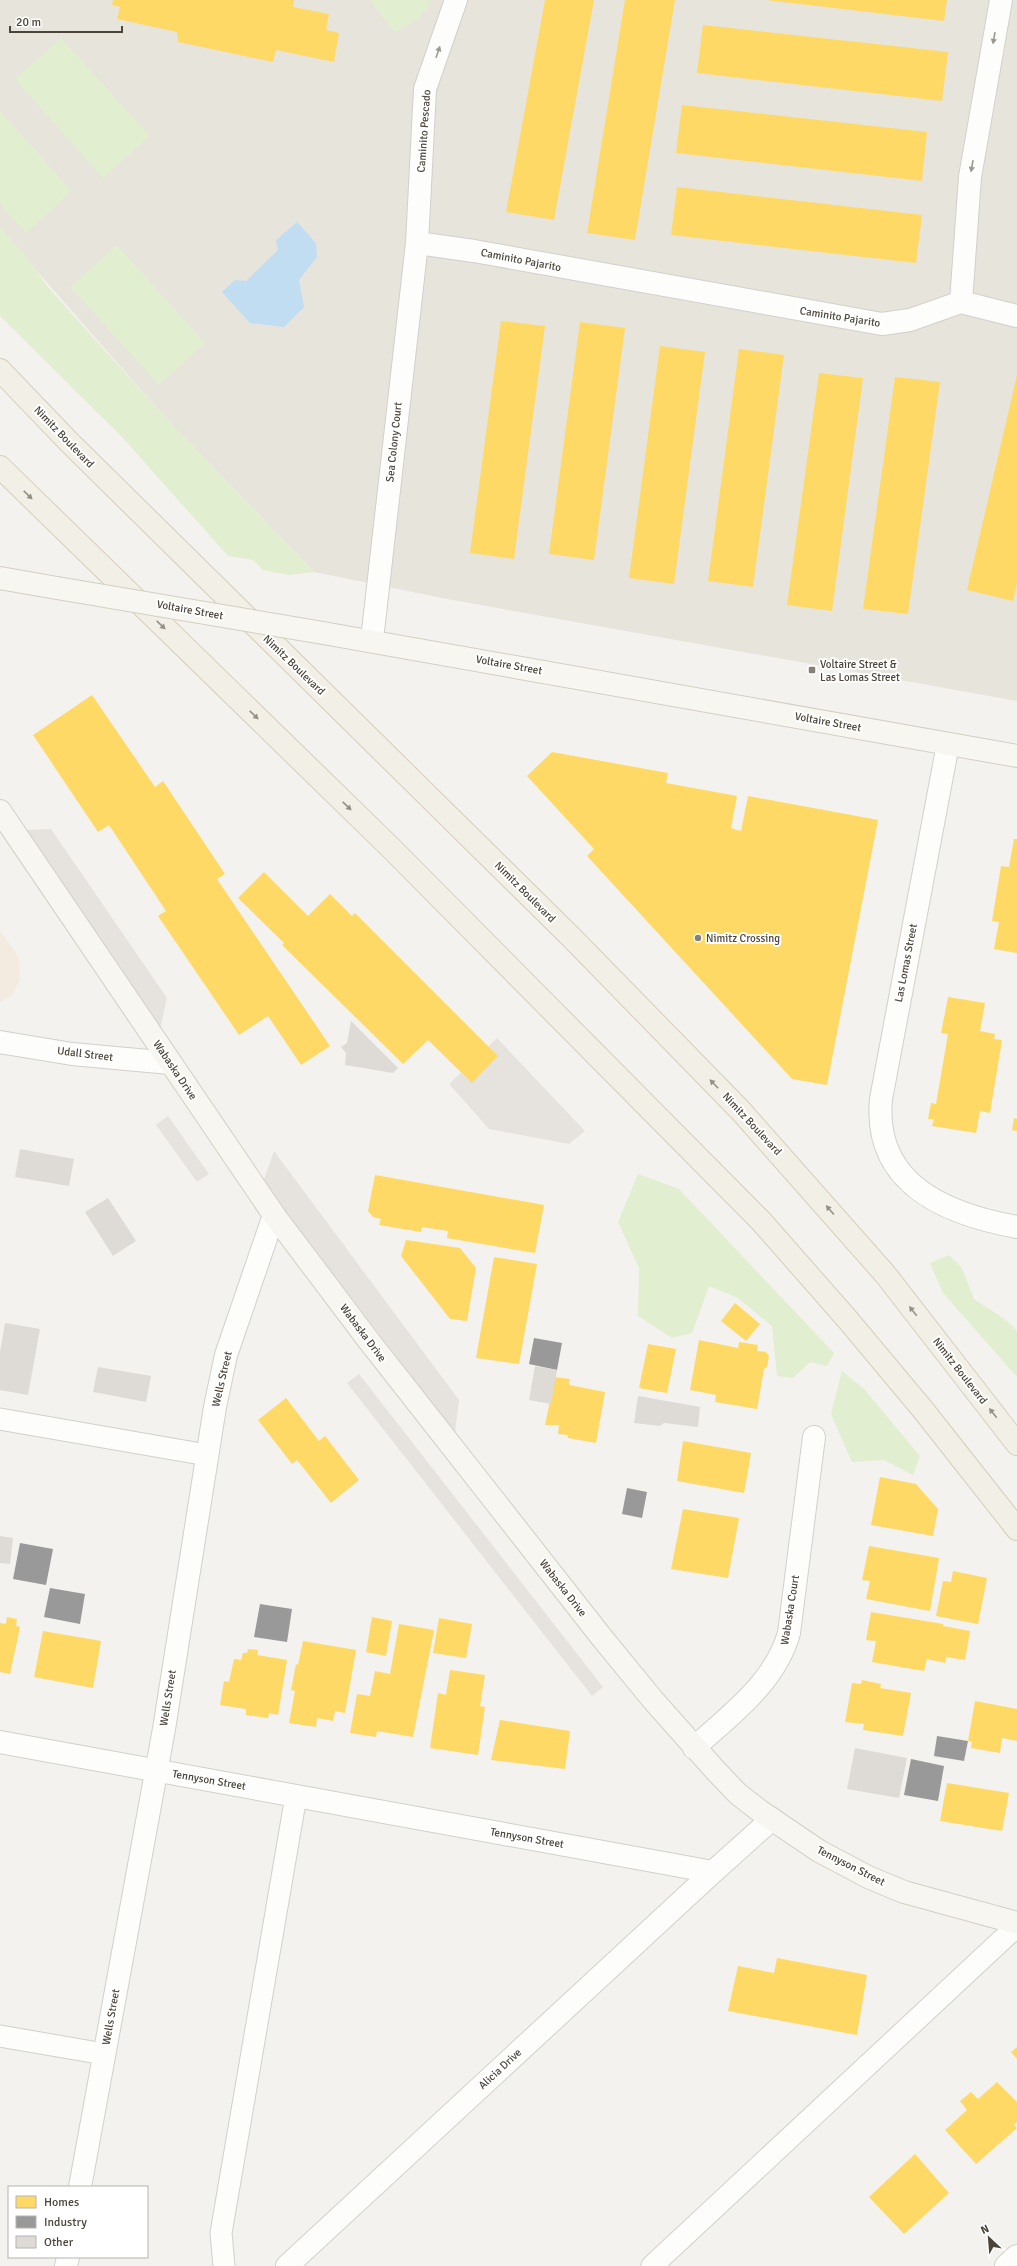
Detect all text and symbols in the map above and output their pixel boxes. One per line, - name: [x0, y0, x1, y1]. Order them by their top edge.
- scale bar: [10, 8, 122, 34]
- text: 20 m: [16, 15, 41, 30]
- one-way arrow: [991, 32, 997, 45]
- one-way arrow: [435, 46, 441, 58]
- street label: Caminito Pescado: [415, 89, 433, 173]
- one-way arrow: [968, 160, 974, 173]
- street label: Caminito Pajarito: [480, 246, 563, 274]
- street label: Caminito Pajarito: [799, 304, 882, 330]
- street label: Sea Colony Court: [383, 401, 405, 483]
- street label: Nimitz Boulevard: [31, 403, 97, 471]
- one-way arrow: [23, 490, 33, 500]
- street label: Voltaire Street: [156, 598, 224, 622]
- one-way arrow: [156, 620, 166, 629]
- street label: Nimitz Boulevard: [260, 632, 328, 698]
- street label: Voltaire Street: [475, 653, 543, 677]
- place label: Voltaire Street & Las Lomas Street: [820, 658, 900, 684]
- marker: Voltaire Street & Las Lomas Street: [807, 665, 817, 675]
- one-way arrow: [249, 710, 259, 720]
- street label: Voltaire Street: [794, 710, 862, 734]
- one-way arrow: [342, 801, 352, 811]
- street label: Nimitz Boulevard: [492, 859, 558, 925]
- street label: Las Lomas Street: [892, 922, 920, 1003]
- place label: Nimitz Crossing: [706, 932, 780, 945]
- marker: Nimitz Crossing: [693, 933, 703, 943]
- street label: Wabaska Drive: [150, 1038, 200, 1102]
- street label: Udall Street: [56, 1044, 114, 1064]
- one-way arrow: [709, 1079, 719, 1089]
- street label: Nimitz Boulevard: [720, 1090, 784, 1158]
- one-way arrow: [826, 1205, 835, 1216]
- street label: Wabaska Drive: [337, 1302, 389, 1364]
- one-way arrow: [909, 1305, 918, 1316]
- street label: Nimitz Boulevard: [930, 1335, 990, 1407]
- street label: Wells Street: [209, 1350, 235, 1408]
- one-way arrow: [989, 1408, 997, 1419]
- street label: Wabaska Drive: [537, 1557, 589, 1619]
- street label: Wabaska Court: [778, 1574, 802, 1646]
- street label: Wells Street: [157, 1669, 179, 1727]
- street label: Tennyson Street: [171, 1767, 247, 1793]
- street label: Tennyson Street: [489, 1825, 565, 1851]
- street label: Tennyson Street: [815, 1843, 887, 1889]
- street label: Wells Street: [100, 1988, 122, 2046]
- street label: Alicia Drive: [476, 2046, 524, 2092]
- legend: [8, 2186, 148, 2258]
- text: Homes: [44, 2195, 79, 2210]
- text: Industry: [44, 2215, 87, 2230]
- north arrow: [969, 2218, 1009, 2258]
- text: N: [979, 2222, 991, 2237]
- text: Other: [44, 2235, 74, 2250]

